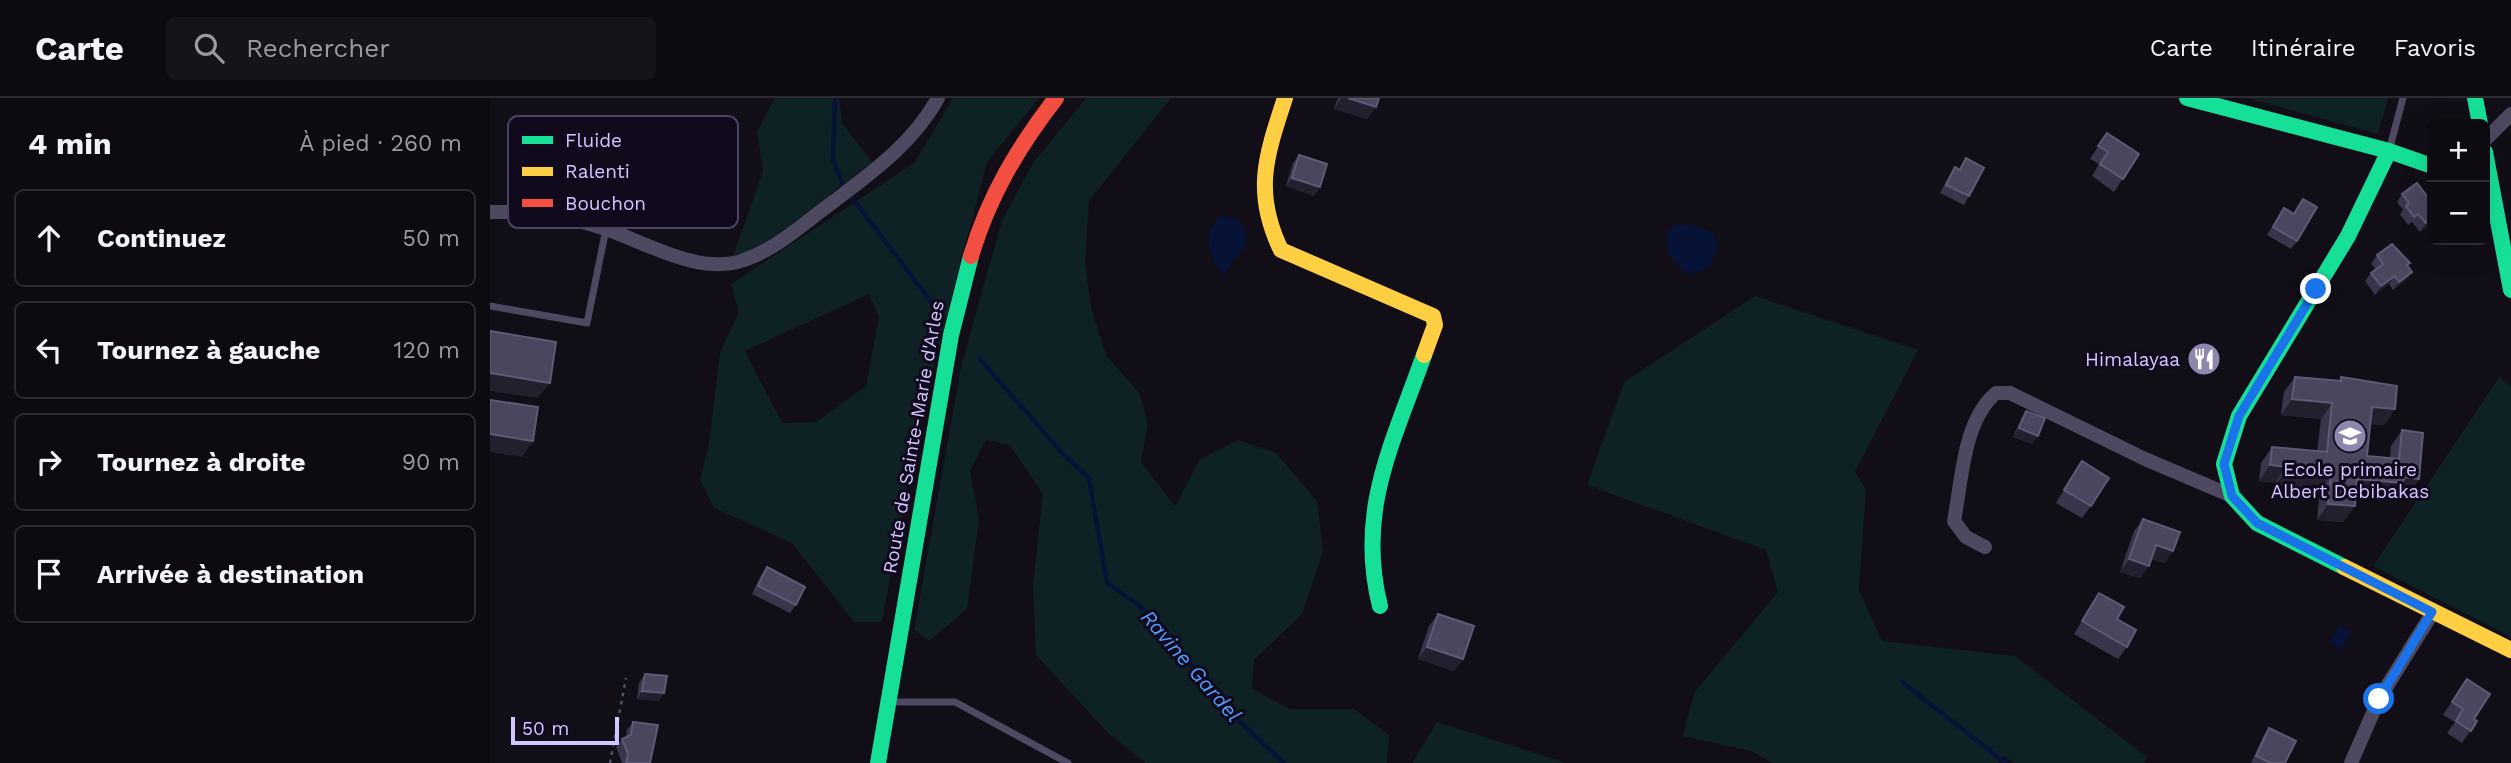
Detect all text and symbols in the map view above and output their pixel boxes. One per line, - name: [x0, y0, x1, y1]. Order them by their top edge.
- search box: [166, 17, 656, 80]
- text: Carte: [35, 29, 124, 68]
- icon: search: [190, 29, 228, 67]
- text: Rechercher: [246, 33, 390, 63]
- text: Carte: [2150, 34, 2213, 62]
- text: Itinéraire: [2251, 34, 2356, 62]
- text: Favoris: [2394, 34, 2476, 62]
- legend: [508, 116, 738, 228]
- map controls: [2427, 119, 2490, 245]
- button: +: [2427, 119, 2490, 182]
- text: 4 min: [28, 126, 112, 161]
- text: Fluide: [565, 129, 622, 152]
- text: À pied · 260 m: [299, 130, 462, 157]
- text: Ralenti: [565, 160, 630, 183]
- button: −: [2427, 182, 2490, 245]
- text: Bouchon: [565, 192, 646, 215]
- icon: ahead: [30, 219, 68, 257]
- text: Continuez: [97, 223, 226, 253]
- text: 50 m: [403, 225, 460, 252]
- route end: [2300, 273, 2331, 304]
- street label: Route de Sainte-Marie d'Arles: [878, 299, 949, 575]
- icon: left: [30, 331, 68, 369]
- text: Tournez à gauche: [97, 335, 320, 365]
- text: 120 m: [394, 337, 460, 364]
- restaurant icon: Himalayaa: [2185, 340, 2223, 378]
- place label: Himalayaa: [2085, 348, 2180, 371]
- school or university icon: Ecole primaire Albert Debibakas: [2331, 417, 2369, 455]
- icon: right: [30, 443, 68, 481]
- text: Tournez à droite: [97, 447, 306, 477]
- text: 90 m: [402, 449, 460, 476]
- place label: Ecole primaire Albert Debibakas: [2271, 458, 2429, 503]
- icon: arrive: [30, 555, 68, 593]
- text: Arrivée à destination: [97, 559, 364, 589]
- water label: Ravine Gardel: [1136, 605, 1247, 727]
- route start: [2363, 683, 2394, 714]
- scale bar: [511, 714, 620, 746]
- text: 50 m: [522, 717, 569, 740]

